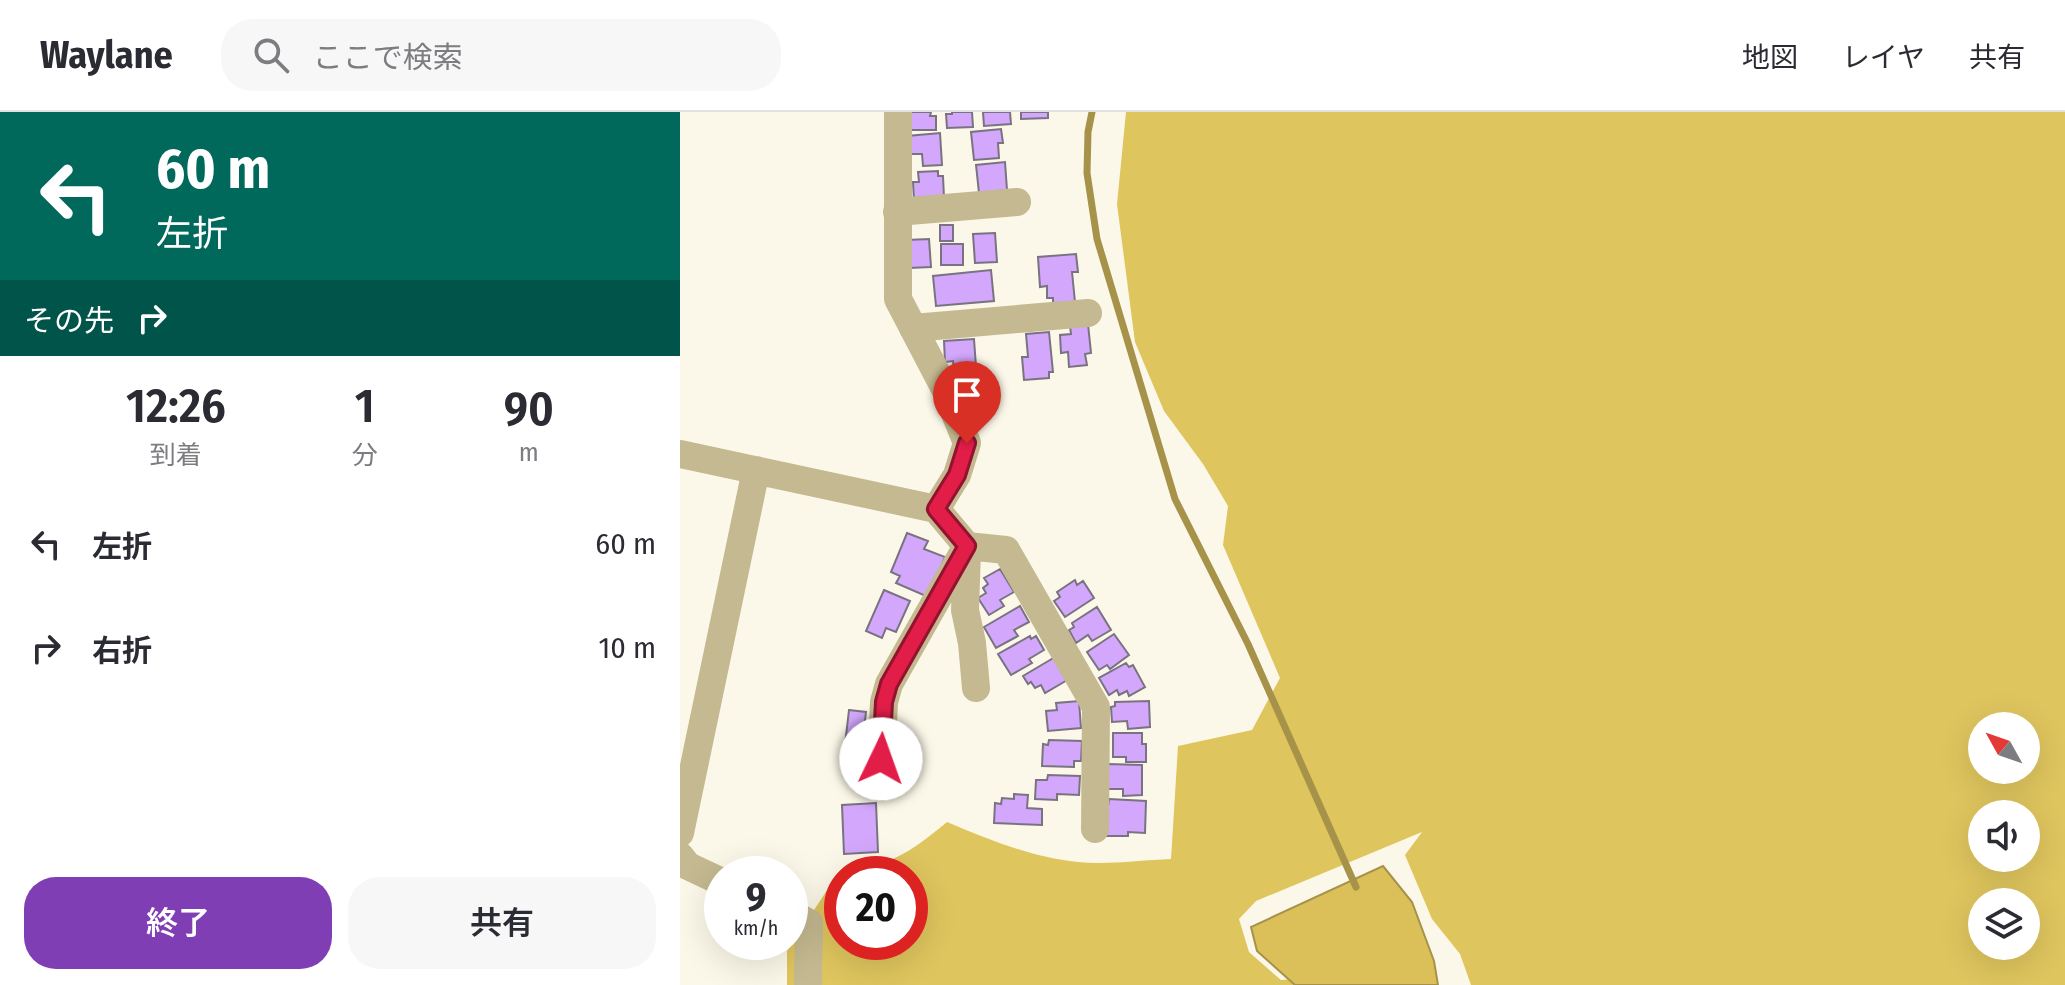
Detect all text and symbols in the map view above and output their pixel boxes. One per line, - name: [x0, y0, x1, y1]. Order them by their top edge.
- search box: [221, 19, 781, 91]
- text: Waylane: [40, 32, 173, 78]
- icon: search: [249, 33, 293, 77]
- text: ここで検索: [313, 40, 463, 76]
- text: 地図: [1742, 41, 1798, 74]
- text: レイヤ: [1842, 41, 1925, 74]
- text: 共有: [1969, 41, 2025, 74]
- text: 60 m: [156, 136, 270, 203]
- icon: left: [24, 144, 128, 248]
- text: 左折: [156, 212, 228, 256]
- icon: right: [130, 296, 174, 340]
- text: その先: [24, 303, 114, 339]
- pin: [933, 361, 1001, 443]
- icon: arrive: [945, 373, 989, 417]
- text: 12:26: [126, 377, 226, 435]
- text: 1: [355, 377, 375, 435]
- text: 90: [504, 380, 554, 438]
- text: m: [519, 437, 539, 468]
- text: 到着: [150, 440, 202, 471]
- text: 分: [352, 440, 378, 471]
- icon: left: [24, 522, 68, 566]
- text: 60 m: [595, 526, 656, 562]
- text: 左折: [92, 529, 152, 565]
- icon: right: [24, 626, 68, 670]
- text: 10 m: [599, 630, 656, 666]
- text: 右折: [92, 633, 152, 669]
- north arrow: [1968, 712, 2040, 784]
- map controls: [1968, 712, 2040, 960]
- position arrow: [839, 717, 923, 801]
- button: sound: [1968, 800, 2040, 872]
- speed limit sign: 20: [824, 856, 928, 960]
- text: 9: [746, 874, 766, 922]
- button: 終了: [24, 877, 332, 969]
- button: 共有: [348, 877, 656, 969]
- button: layers: [1968, 888, 2040, 960]
- text: km/h: [734, 916, 778, 940]

